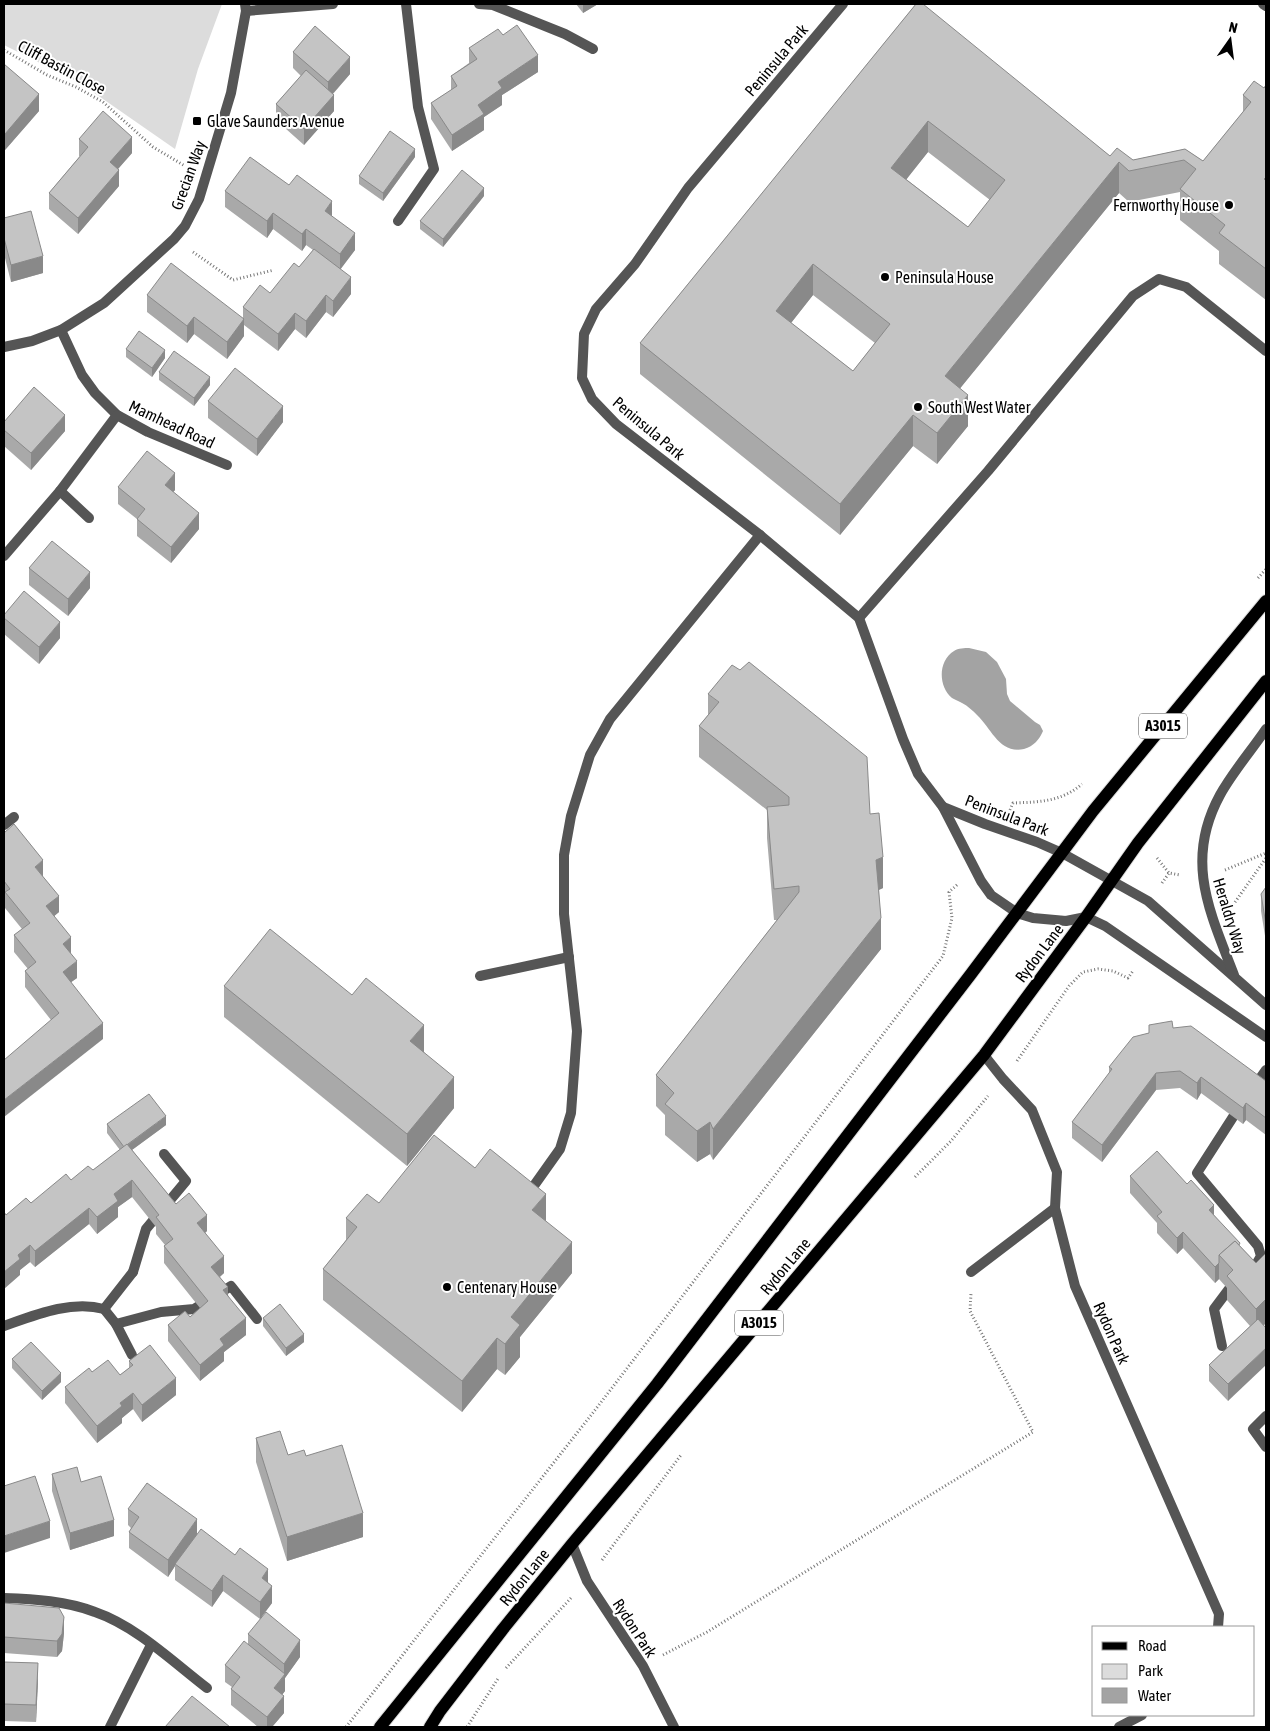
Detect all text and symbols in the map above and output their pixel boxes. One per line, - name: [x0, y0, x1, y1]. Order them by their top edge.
- north arrow: [1205, 15, 1255, 65]
- text: N: [1227, 19, 1239, 36]
- street label: Peninsula Park: [741, 20, 811, 100]
- street label: Cliff Bastin Close: [15, 36, 109, 98]
- place label: Glave Saunders Avenue: [207, 112, 344, 130]
- marker: Glave Saunders Avenue: [191, 115, 203, 127]
- street label: Grecian Way: [167, 137, 210, 212]
- place label: Fernworthy House: [1113, 196, 1219, 215]
- marker: Fernworthy House: [1223, 199, 1235, 211]
- place label: Peninsula House: [895, 268, 994, 286]
- marker: Peninsula House: [879, 271, 891, 283]
- street label: Peninsula Park: [609, 393, 689, 463]
- street label: Mamhead Road: [126, 396, 218, 452]
- place label: South West Water: [928, 398, 1031, 416]
- marker: South West Water: [912, 401, 924, 413]
- road number: A3015: [1139, 714, 1187, 738]
- street label: Peninsula Park: [963, 791, 1051, 839]
- street label: Heraldry Way: [1209, 876, 1250, 957]
- street label: Rydon Lane: [1011, 920, 1067, 986]
- street label: Rydon Lane: [756, 1234, 815, 1299]
- place label: Centenary House: [457, 1278, 557, 1297]
- marker: Centenary House: [441, 1281, 453, 1293]
- street label: Rydon Park: [1089, 1299, 1134, 1367]
- road number: A3015: [735, 1310, 783, 1336]
- street label: Rydon Lane: [496, 1545, 553, 1610]
- street label: Rydon Park: [609, 1595, 661, 1661]
- legend: [1092, 1626, 1255, 1716]
- text: Road: [1138, 1637, 1167, 1654]
- text: Park: [1138, 1662, 1163, 1679]
- text: Water: [1138, 1687, 1171, 1704]

